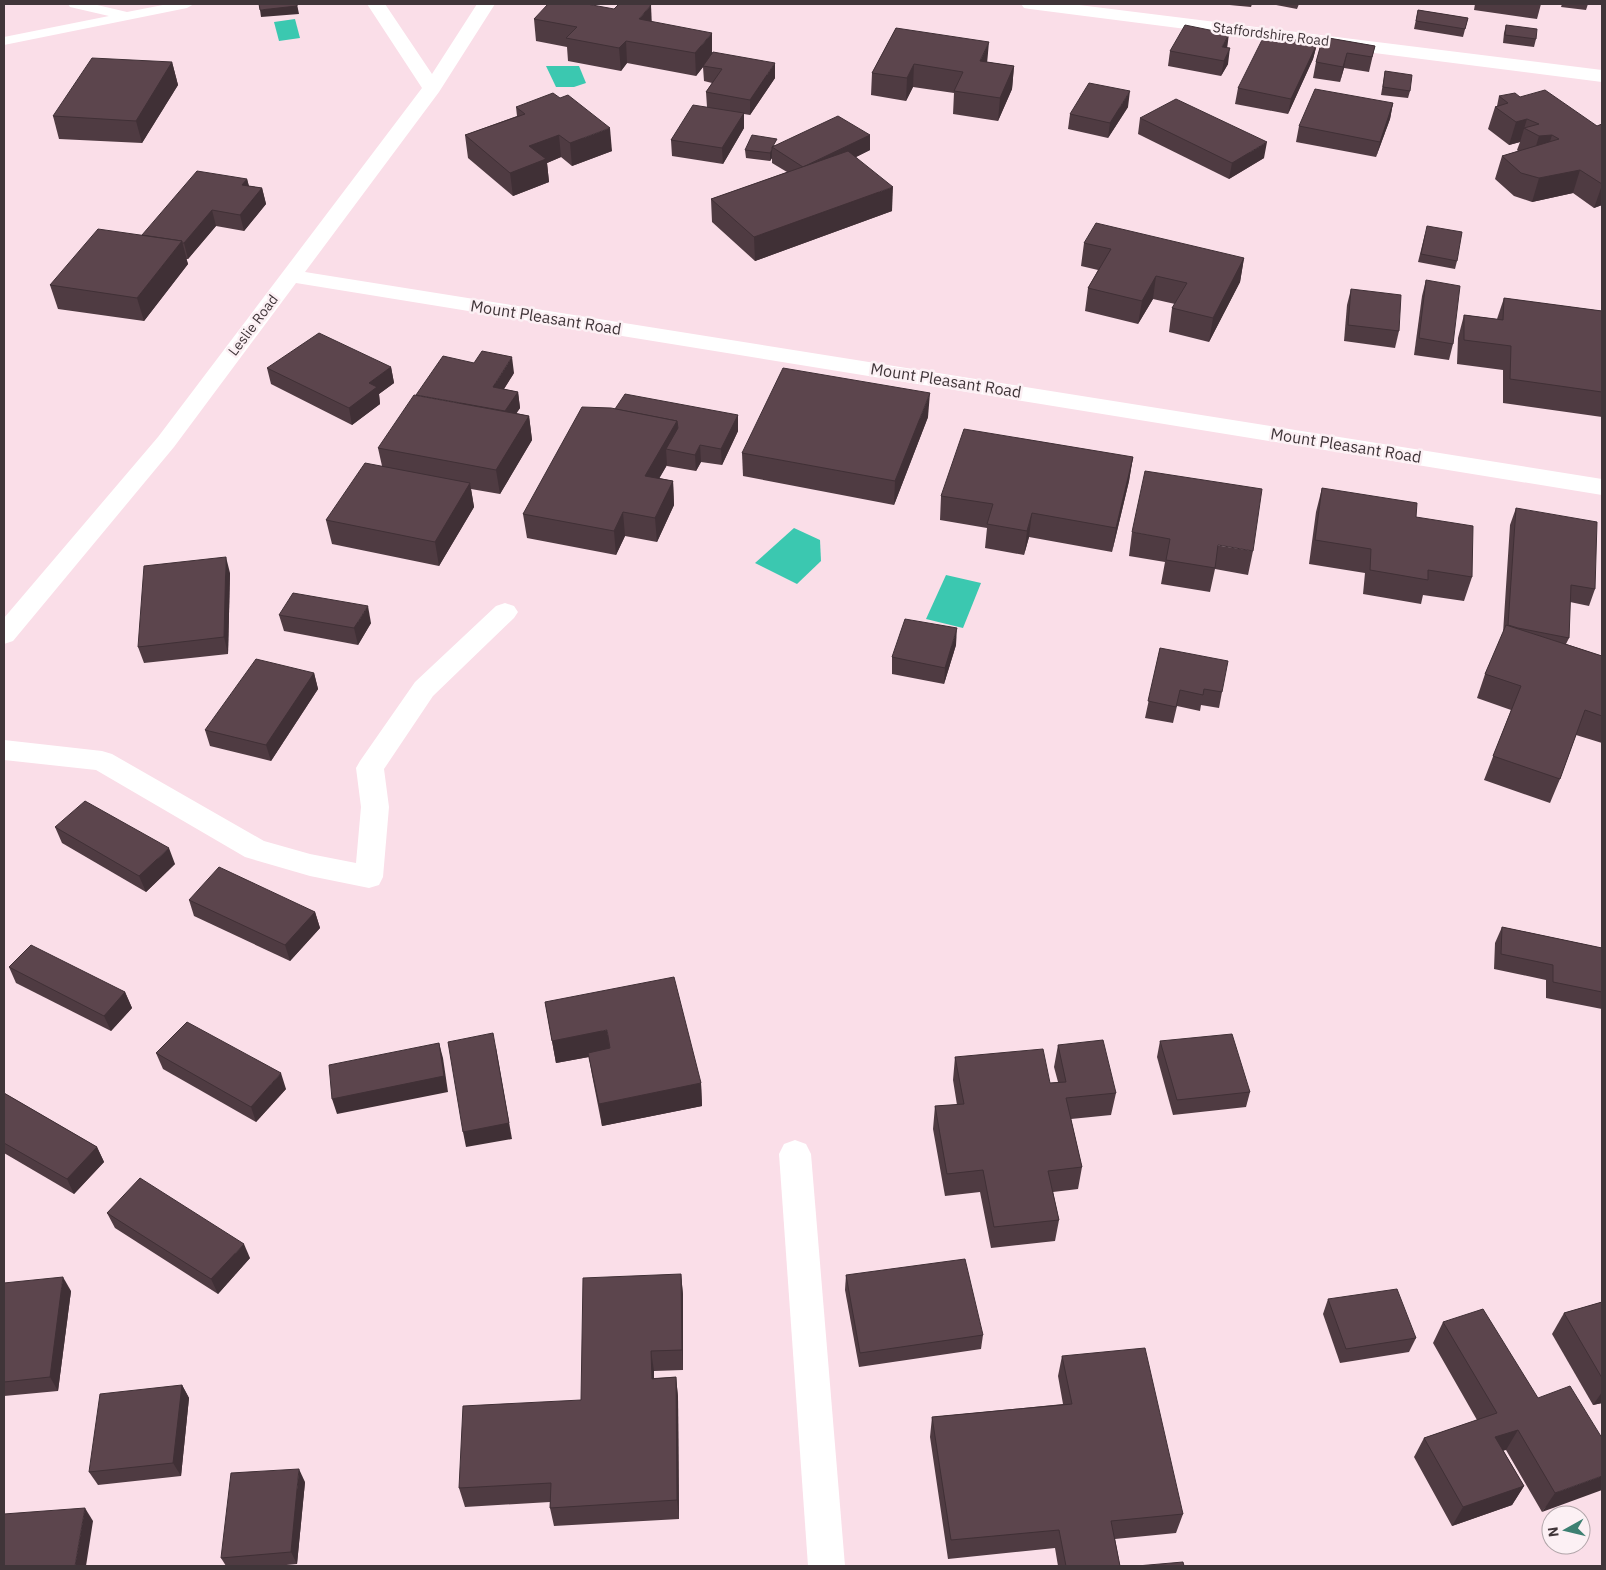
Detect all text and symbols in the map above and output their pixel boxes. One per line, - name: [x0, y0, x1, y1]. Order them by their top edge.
- street label: Staffordshire Road: [1212, 18, 1330, 50]
- street label: Leslie Road: [224, 291, 282, 359]
- street label: Mount Pleasant Road: [469, 295, 623, 339]
- street label: Mount Pleasant Road: [869, 358, 1023, 402]
- street label: Mount Pleasant Road: [1269, 423, 1423, 467]
- north arrow: [1541, 1505, 1591, 1555]
- text: N: [1544, 1526, 1563, 1538]

